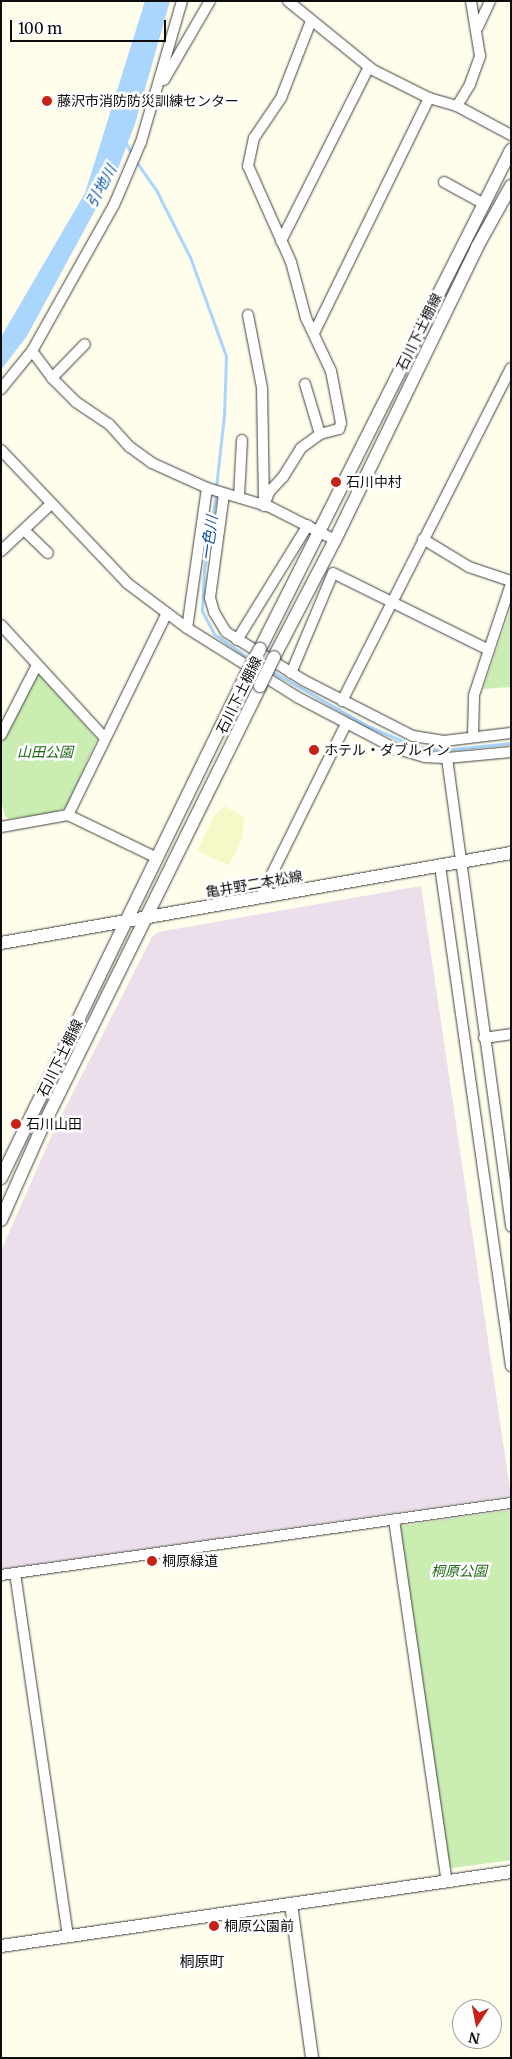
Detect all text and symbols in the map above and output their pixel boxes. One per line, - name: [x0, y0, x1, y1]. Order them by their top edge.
- scale bar: [12, 10, 169, 42]
- text: 100 m: [18, 19, 62, 38]
- place label: 藤沢市消防防災訓練センター: [57, 93, 239, 109]
- marker: 藤沢市消防防災訓練センター: [41, 95, 53, 107]
- water label: 引地川: [82, 162, 120, 210]
- street label: 石川下土棚線: [393, 291, 445, 373]
- place label: 石川中村: [346, 474, 402, 490]
- marker: 石川中村: [330, 476, 342, 488]
- water label: 一色川: [197, 514, 221, 562]
- street label: 石川下土棚線: [213, 654, 265, 736]
- place label: ホテル・ダブルイン: [324, 742, 450, 758]
- park label: 山田公園: [17, 744, 73, 760]
- marker: ホテル・ダブルイン: [308, 744, 320, 756]
- street label: 亀井野二本松線: [204, 867, 304, 901]
- street label: 石川下土棚線: [34, 1017, 86, 1099]
- place label: 石川山田: [26, 1116, 82, 1132]
- marker: 石川山田: [10, 1118, 22, 1130]
- place label: 桐原緑道: [162, 1553, 218, 1569]
- marker: 桐原緑道: [146, 1555, 158, 1567]
- park label: 桐原公園: [431, 1563, 487, 1579]
- place label: 桐原公園前: [224, 1918, 294, 1934]
- marker: 桐原公園前: [208, 1920, 220, 1932]
- district label: 桐原町: [180, 1953, 224, 1971]
- north arrow: [452, 1999, 502, 2049]
- text: N: [467, 2028, 481, 2048]

